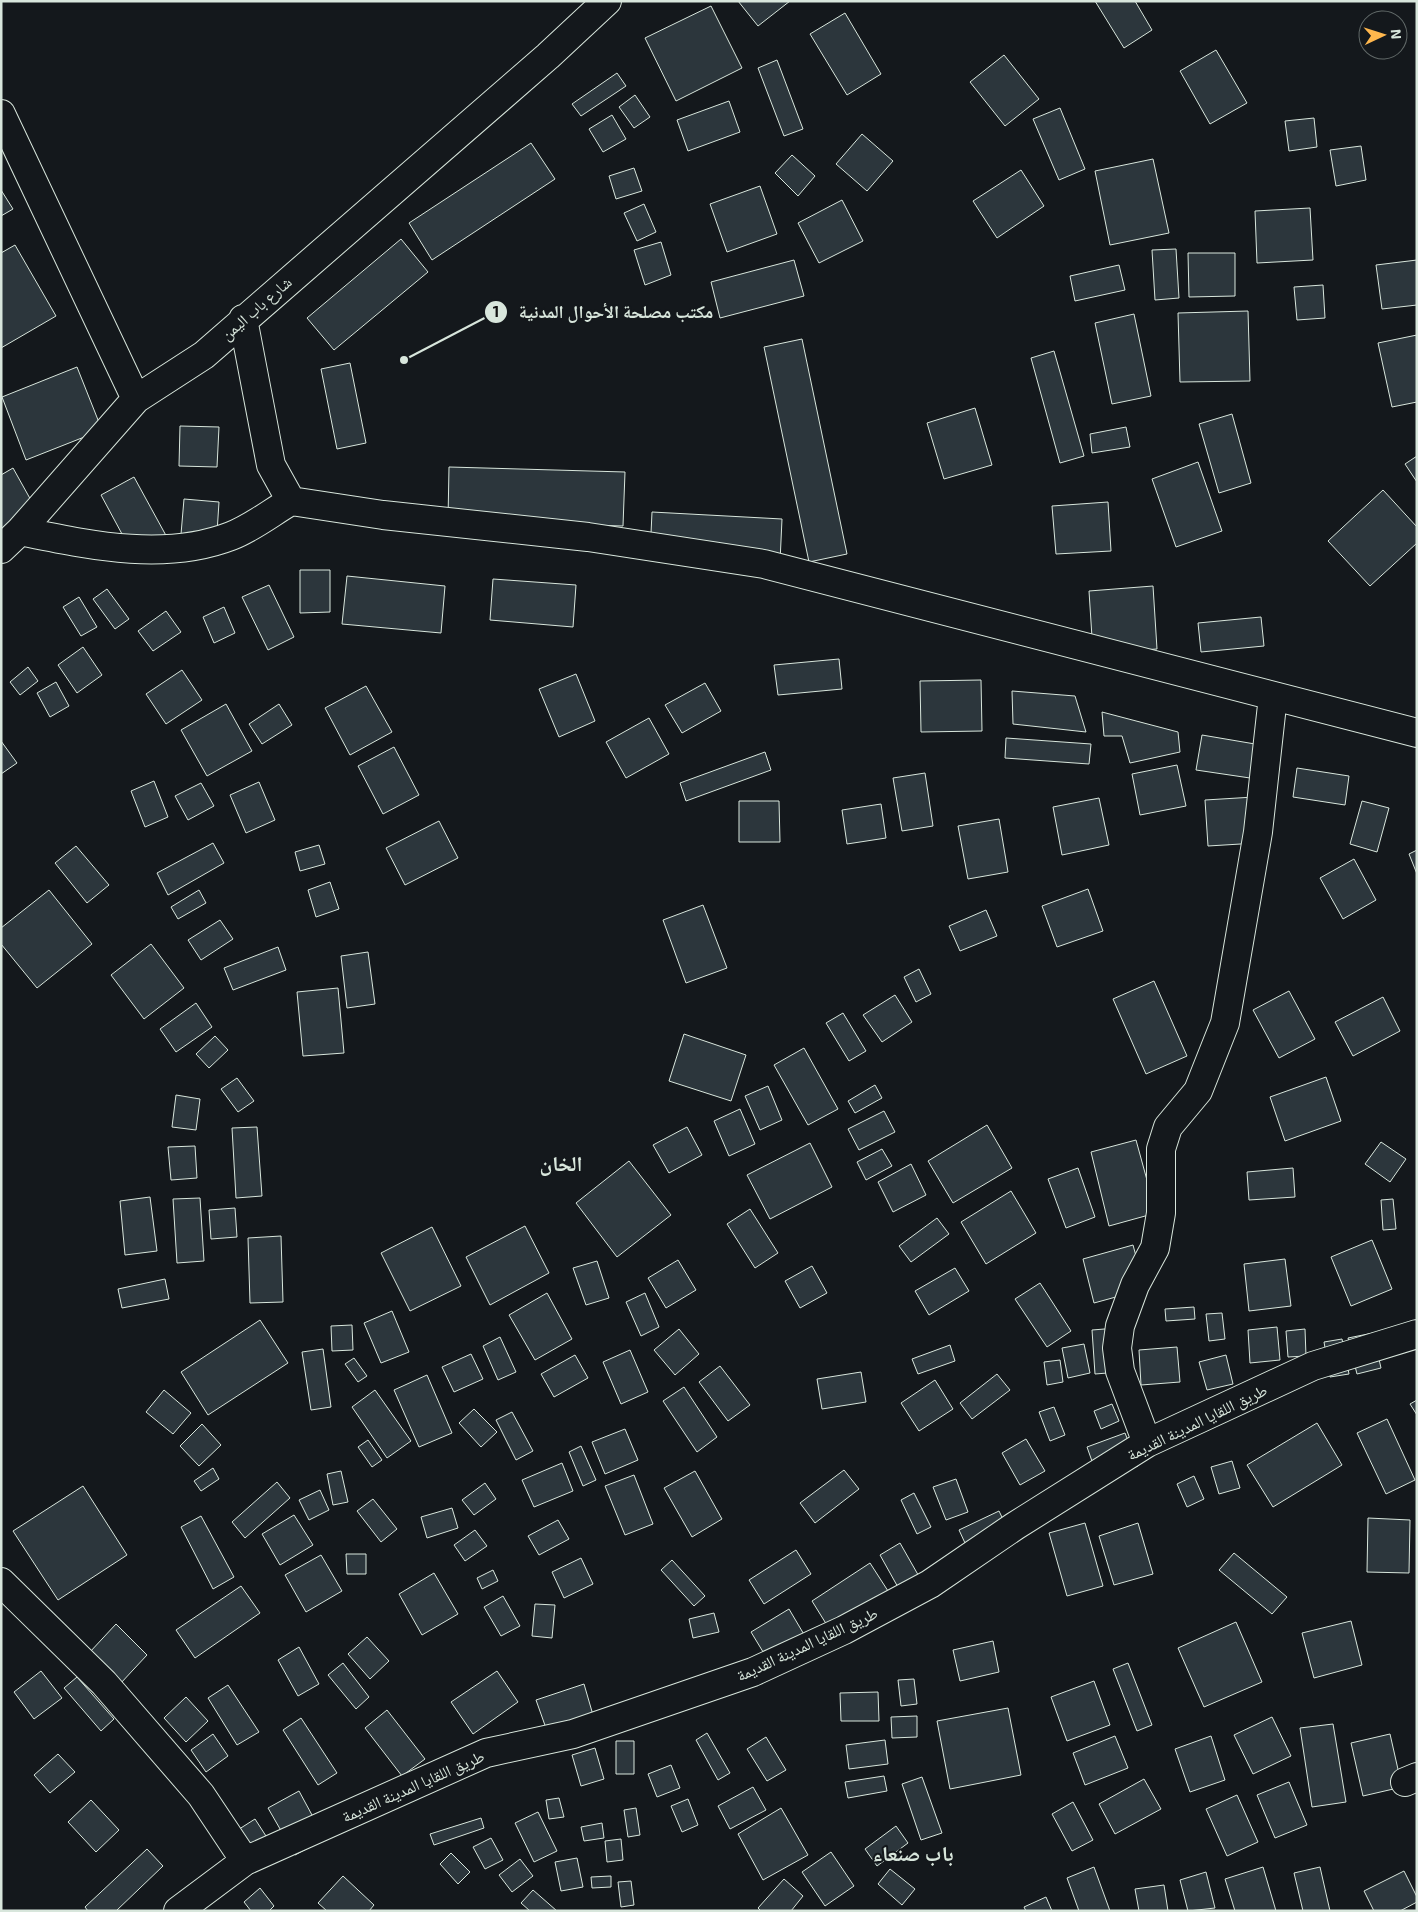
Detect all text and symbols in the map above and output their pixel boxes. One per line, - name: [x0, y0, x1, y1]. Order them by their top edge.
- north arrow: [1358, 10, 1408, 60]
- text: N: [1388, 28, 1405, 40]
- street label: شارع باب اليمن: [217, 272, 296, 345]
- callout: مكتب مصلحة الأحوال المدنية: [483, 296, 723, 329]
- text: مكتب مصلحة الأحوال المدنية: [519, 300, 713, 323]
- text: 1: [493, 302, 499, 320]
- district label: الخان: [539, 1150, 583, 1176]
- street label: طريق اللقايا المدينة القديمة: [1124, 1379, 1271, 1466]
- street label: طريق اللقايا المدينة القديمة: [733, 1603, 881, 1686]
- street label: طريق اللقايا المدينة القديمة: [339, 1746, 488, 1827]
- district label: باب صنعاء: [872, 1840, 954, 1866]

